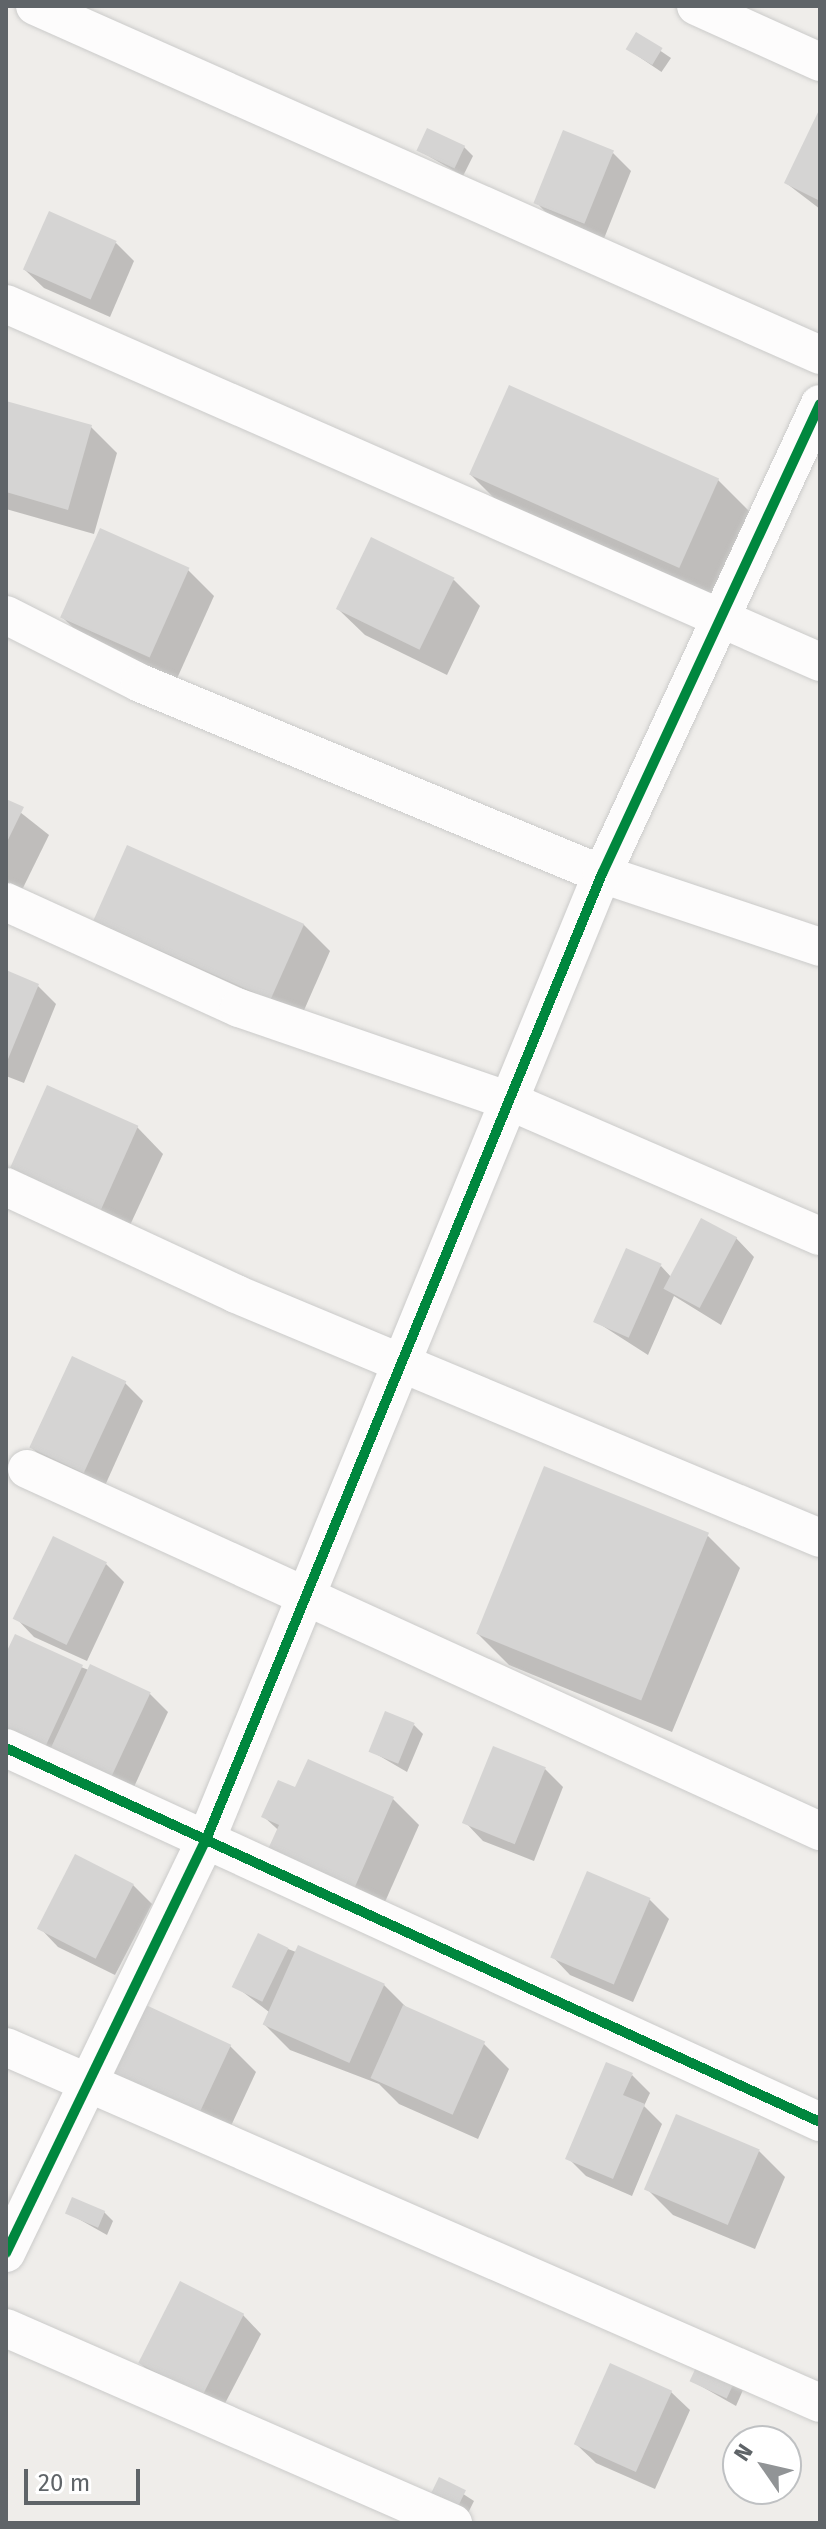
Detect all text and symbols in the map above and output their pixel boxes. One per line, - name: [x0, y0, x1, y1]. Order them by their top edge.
- north arrow: [722, 2425, 802, 2505]
- text: N: [728, 2439, 759, 2466]
- scale bar: [28, 2453, 144, 2503]
- text: 20 m: [38, 2469, 90, 2497]

